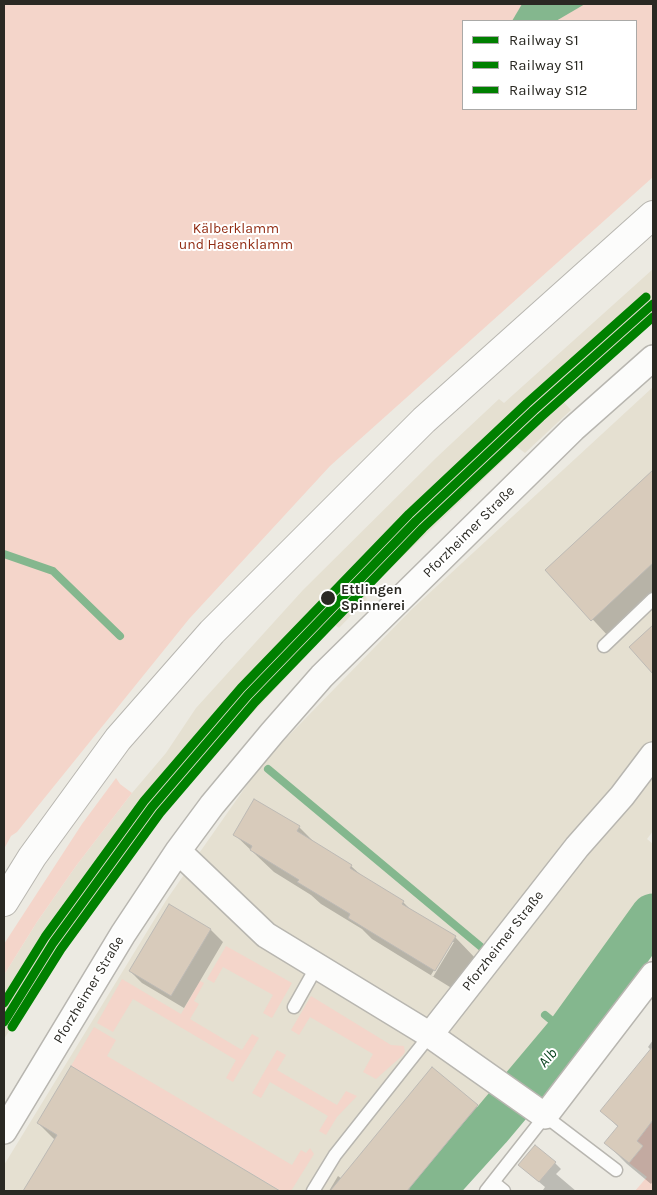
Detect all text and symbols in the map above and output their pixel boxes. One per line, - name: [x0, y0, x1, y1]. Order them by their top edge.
- legend: [462, 20, 637, 110]
- text: Railway S1: [509, 31, 579, 49]
- text: Railway S11: [509, 56, 584, 74]
- text: Railway S12: [509, 81, 588, 99]
- park label: Kälberklamm und Hasenklamm: [179, 221, 293, 253]
- street label: Pforzheimer Straße: [420, 483, 518, 581]
- place label: Ettlingen Spinnerei: [341, 582, 405, 614]
- marker: Ettlingen Spinnerei: [319, 589, 337, 607]
- street label: Pforzheimer Straße: [459, 888, 547, 994]
- street label: Pforzheimer Straße: [50, 933, 128, 1047]
- water label: Alb: [535, 1045, 561, 1071]

